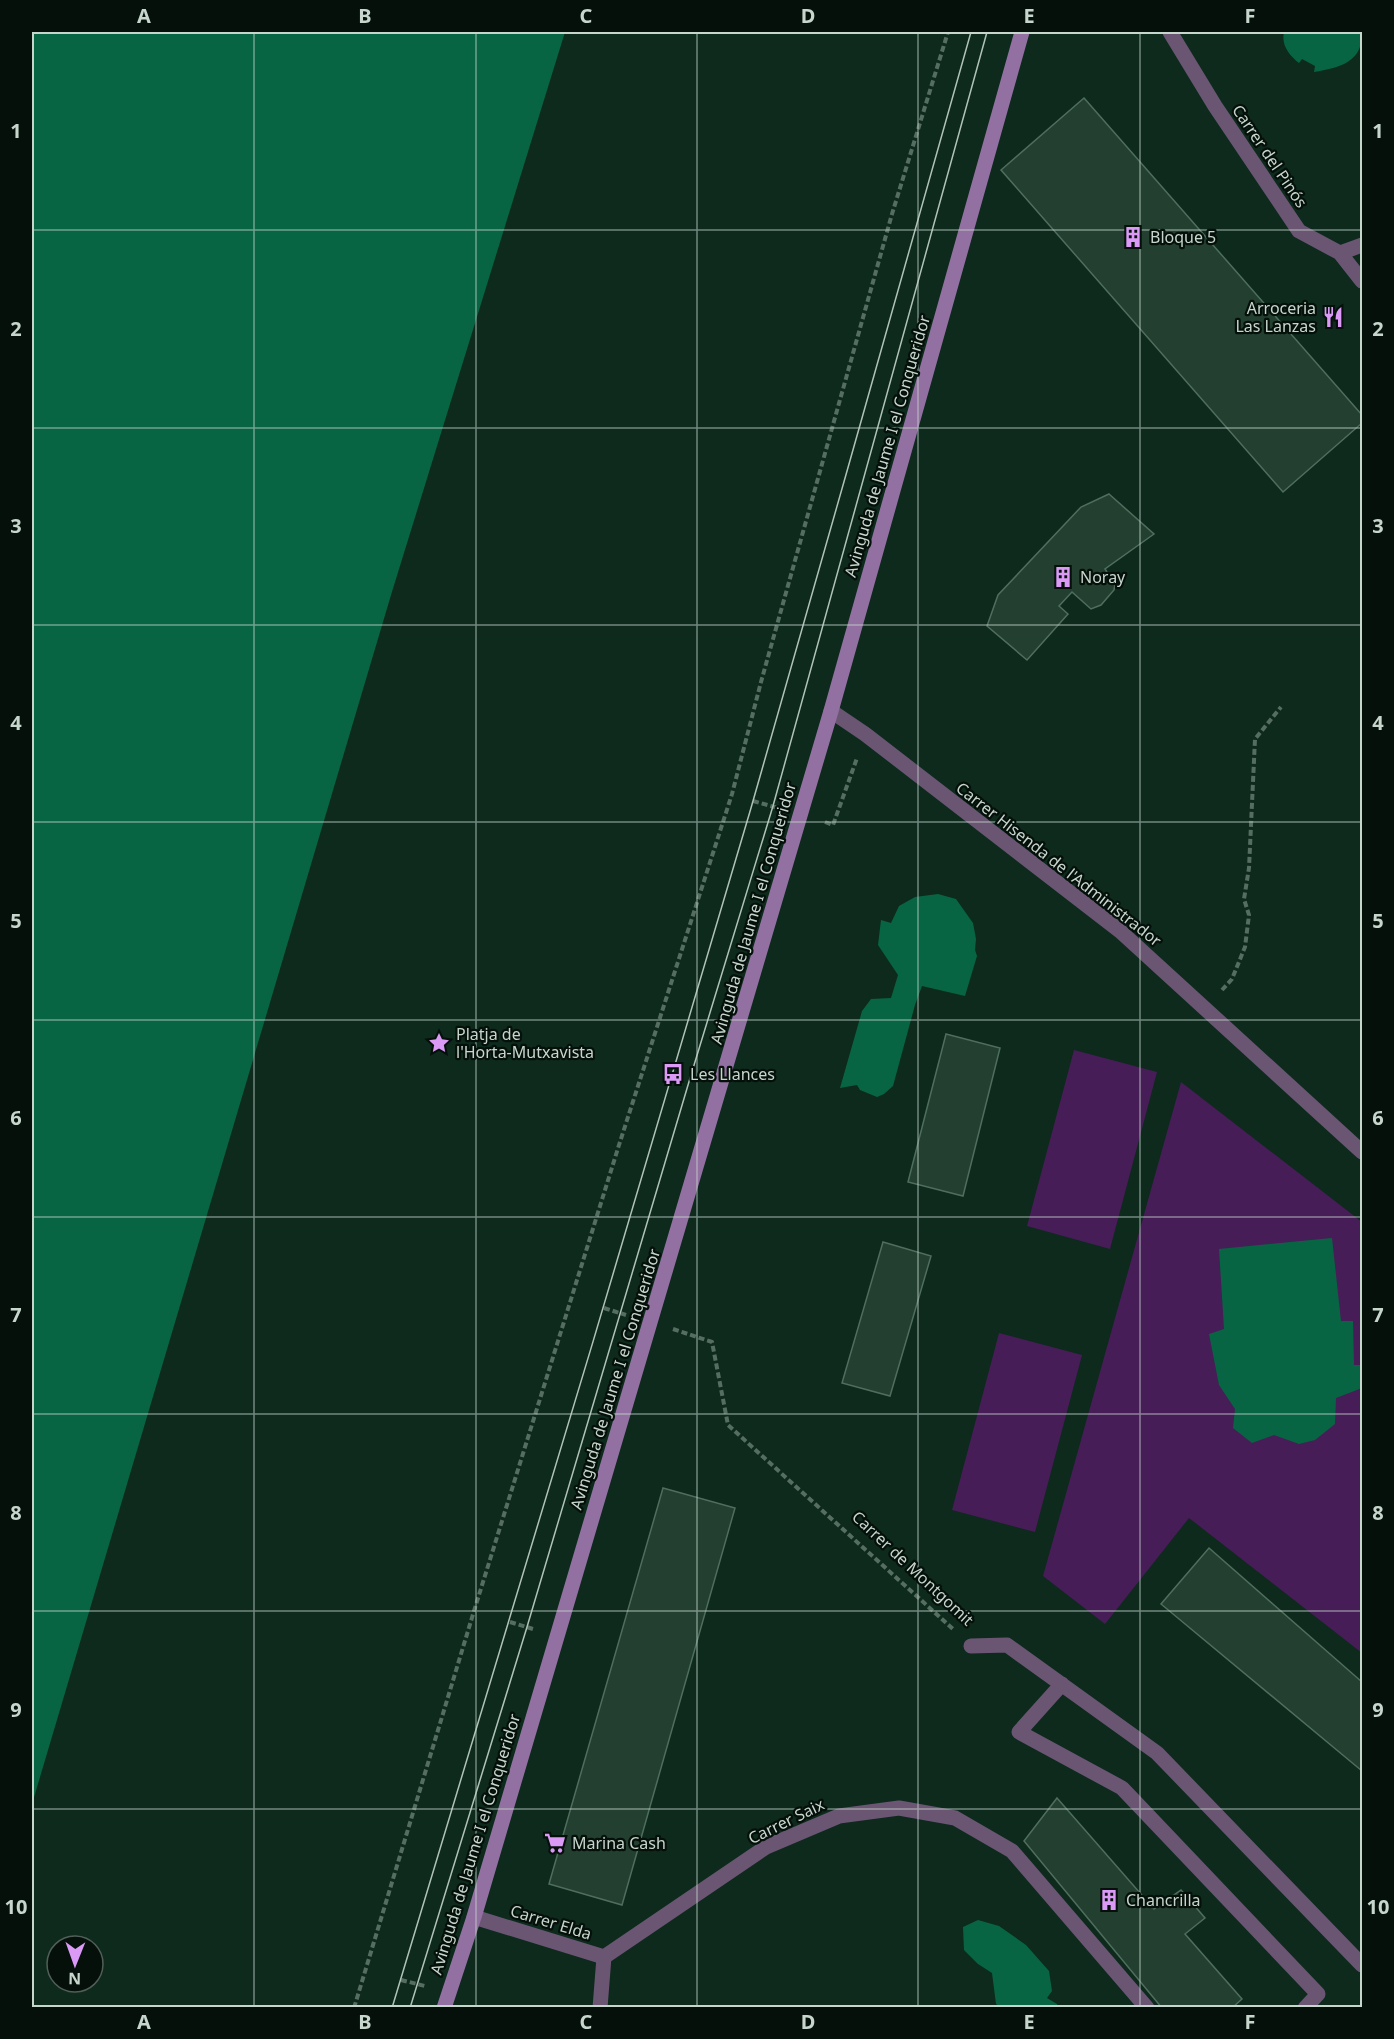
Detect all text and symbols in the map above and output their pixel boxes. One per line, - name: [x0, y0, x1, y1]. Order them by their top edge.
- text: A: [137, 2, 151, 29]
- text: B: [358, 2, 372, 29]
- text: C: [580, 2, 593, 29]
- text: D: [801, 2, 815, 29]
- text: E: [1023, 2, 1035, 29]
- text: F: [1245, 2, 1255, 29]
- street label: Carrer del Pinós: [1227, 100, 1313, 212]
- text: 1: [10, 117, 22, 144]
- text: 1: [1372, 117, 1384, 144]
- building icon: Bloque 5: [1121, 225, 1145, 249]
- place label: Bloque 5: [1150, 226, 1216, 248]
- place label: Arroceria Las Lanzas: [1235, 297, 1316, 337]
- restaurant icon: Arroceria Las Lanzas: [1321, 305, 1345, 329]
- street label: Avinguda de Jaume I el Conqueridor: [839, 312, 935, 580]
- text: 2: [10, 315, 22, 342]
- text: 2: [1372, 315, 1384, 342]
- text: 3: [10, 512, 22, 539]
- text: 3: [1372, 512, 1384, 539]
- building icon: Noray: [1051, 565, 1075, 589]
- place label: Noray: [1080, 566, 1126, 588]
- text: 4: [10, 709, 22, 736]
- text: 4: [1372, 709, 1384, 736]
- street label: Carrer Hisenda de l'Administrador: [952, 777, 1167, 951]
- street label: Avinguda de Jaume I el Conqueridor: [705, 779, 801, 1047]
- text: 5: [10, 907, 22, 934]
- text: 5: [1372, 907, 1384, 934]
- place label: Platja de l'Horta-Mutxavista: [456, 1023, 594, 1063]
- place icon: Platja de l'Horta-Mutxavista: [427, 1031, 451, 1055]
- bus stop icon: Les Llances: [661, 1062, 685, 1086]
- place label: Les Llances: [690, 1063, 775, 1085]
- text: 6: [10, 1104, 22, 1131]
- text: 6: [1372, 1104, 1384, 1131]
- street label: Avinguda de Jaume I el Conqueridor: [565, 1246, 665, 1512]
- text: 7: [10, 1301, 22, 1328]
- text: 7: [1372, 1301, 1384, 1328]
- text: 8: [10, 1499, 22, 1526]
- text: 8: [1372, 1499, 1384, 1526]
- street label: Carrer de Montgomit: [847, 1506, 979, 1630]
- text: 9: [10, 1696, 22, 1723]
- text: 9: [1372, 1696, 1384, 1723]
- street label: Avinguda de Jaume I el Conqueridor: [425, 1711, 525, 1977]
- street label: Carrer Saix: [744, 1793, 828, 1849]
- supermarket icon: Marina Cash: [543, 1831, 567, 1855]
- place label: Marina Cash: [572, 1832, 666, 1854]
- building icon: Chancrilla: [1097, 1888, 1121, 1912]
- place label: Chancrilla: [1126, 1889, 1201, 1911]
- text: 10: [5, 1893, 27, 1920]
- text: 10: [1367, 1893, 1389, 1920]
- street label: Carrer Elda: [508, 1899, 594, 1945]
- north arrow: [45, 1934, 105, 1994]
- text: N: [68, 1968, 81, 1990]
- text: A: [137, 2008, 151, 2035]
- text: B: [358, 2008, 372, 2035]
- text: C: [580, 2008, 593, 2035]
- text: D: [801, 2008, 815, 2035]
- text: E: [1023, 2008, 1035, 2035]
- text: F: [1245, 2008, 1255, 2035]

